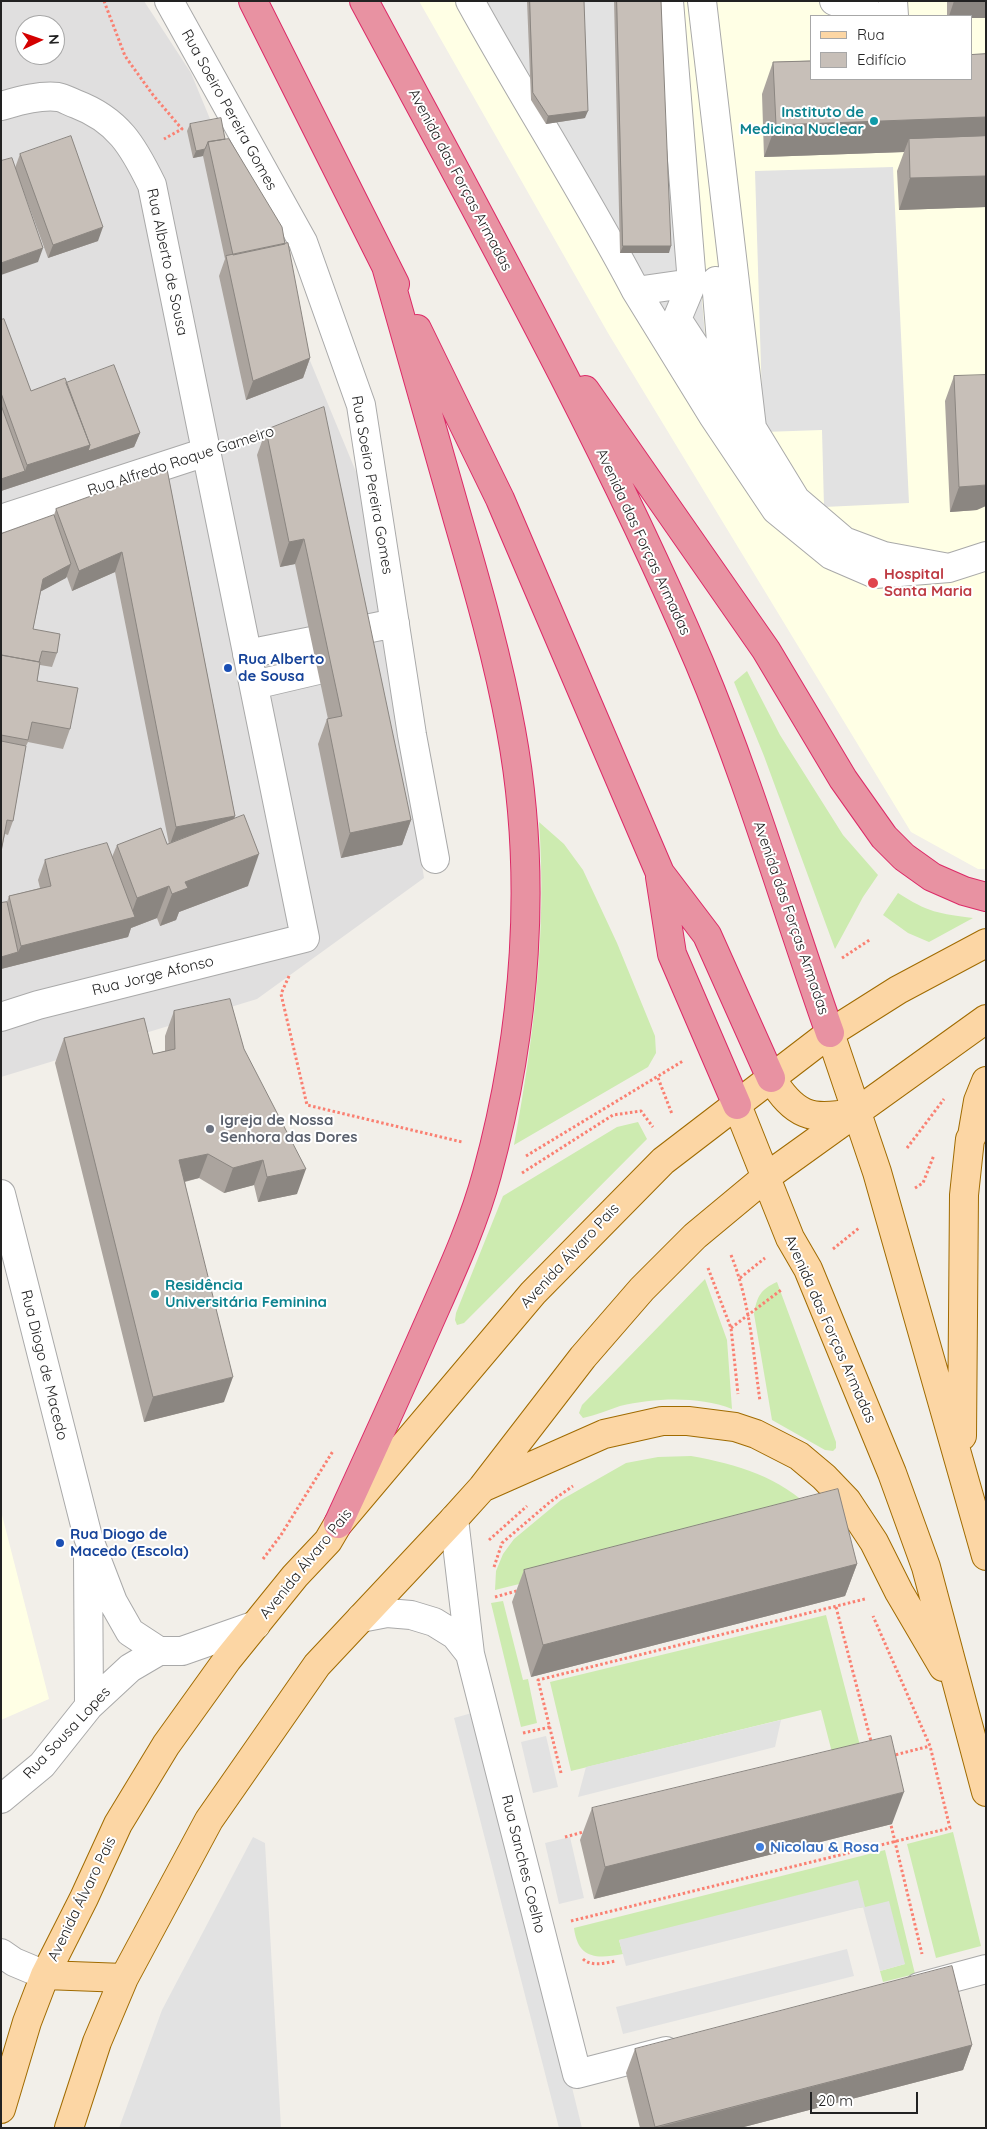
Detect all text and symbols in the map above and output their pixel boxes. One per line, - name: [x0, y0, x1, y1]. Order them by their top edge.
- north arrow: [15, 15, 65, 65]
- legend: [810, 15, 972, 80]
- text: Rua: [857, 25, 885, 44]
- street label: Rua Soeiro Pereira Gomes: [177, 26, 281, 194]
- text: N: [45, 34, 63, 45]
- text: Edifício: [857, 50, 906, 69]
- street label: Avenida das Forças Armadas: [404, 86, 516, 274]
- place label: Instituto de Medicina Nuclear: [740, 103, 864, 138]
- marker: Instituto de Medicina Nuclear: [868, 115, 880, 127]
- street label: Rua Alberto de Sousa: [143, 187, 191, 337]
- street label: Rua Soeiro Pereira Gomes: [347, 394, 397, 576]
- street label: Rua Alfredo Roque Gameiro: [85, 422, 277, 500]
- street label: Avenida das Forças Armadas: [592, 446, 694, 638]
- place label: Hospital Santa Maria: [884, 565, 972, 600]
- marker: Hospital Santa Maria: [866, 576, 880, 590]
- place label: Rua Alberto de Sousa: [238, 650, 324, 685]
- marker: Rua Alberto de Sousa: [222, 662, 234, 674]
- street label: Avenida das Forças Armadas: [749, 819, 833, 1017]
- street label: Rua Jorge Afonso: [90, 952, 216, 1000]
- place label: Igreja de Nossa Senhora das Dores: [220, 1111, 358, 1146]
- marker: Igreja de Nossa Senhora das Dores: [204, 1123, 216, 1135]
- street label: Avenida Álvaro Pais: [517, 1200, 623, 1312]
- street label: Avenida das Forças Armadas: [780, 1232, 880, 1426]
- place label: Residência Universitária Feminina: [165, 1276, 327, 1311]
- street label: Rua Diogo de Macedo: [17, 1288, 71, 1442]
- marker: Residência Universitária Feminina: [149, 1288, 161, 1300]
- street label: Avenida Álvaro Pais: [256, 1505, 356, 1623]
- place label: Rua Diogo de Macedo (Escola): [70, 1525, 188, 1560]
- marker: Rua Diogo de Macedo (Escola): [54, 1537, 66, 1549]
- street label: Rua Sousa Lopes: [20, 1683, 114, 1783]
- street label: Rua Sanches Coelho: [497, 1793, 549, 1935]
- street label: Avenida Álvaro Pais: [44, 1834, 120, 1964]
- place label: Nicolau & Rosa: [770, 1838, 879, 1856]
- marker: Nicolau & Rosa: [754, 1841, 766, 1853]
- scale bar: [812, 2082, 920, 2114]
- text: 20 m: [818, 2091, 853, 2110]

